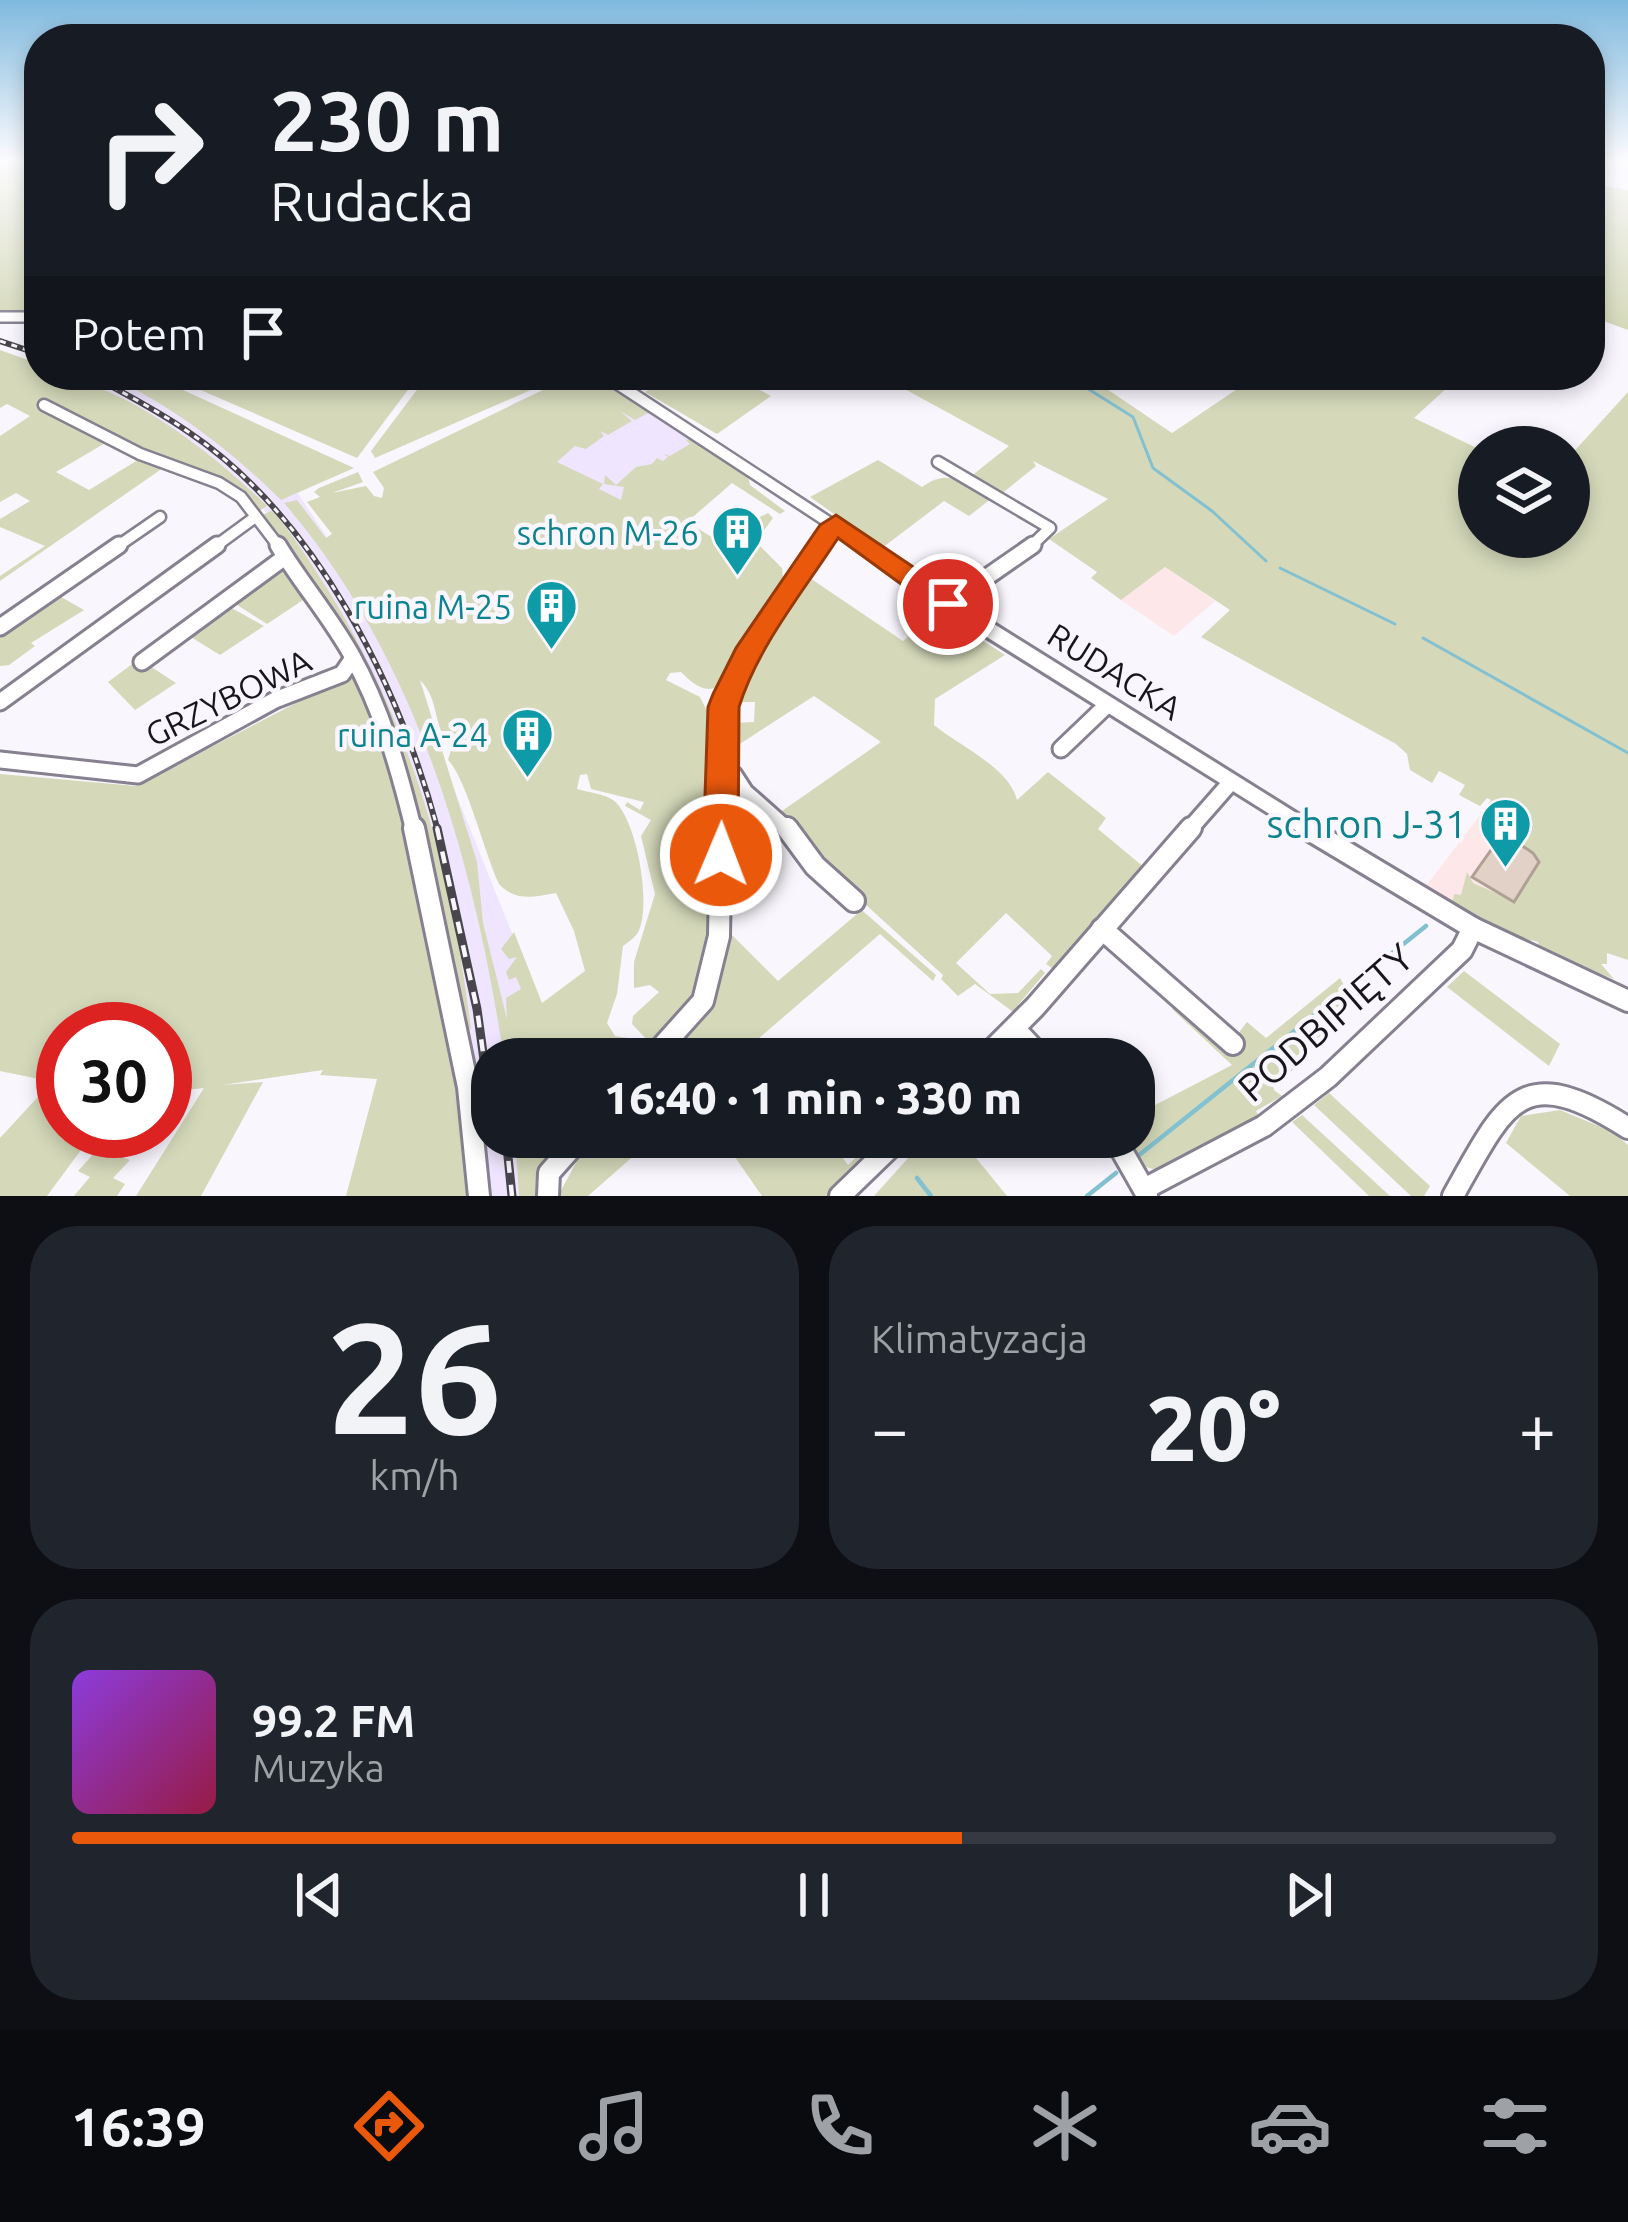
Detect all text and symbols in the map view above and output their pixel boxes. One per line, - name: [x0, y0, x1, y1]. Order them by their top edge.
- icon: right: [72, 72, 228, 228]
- text: 230 m: [270, 73, 504, 167]
- text: Rudacka: [270, 171, 474, 231]
- icon: arrive: [230, 300, 296, 366]
- text: Potem: [72, 308, 206, 359]
- map controls: [1458, 426, 1590, 558]
- button: layers: [1458, 426, 1590, 558]
- building icon: schron M-26: [710, 504, 766, 578]
- place label: schron M-26: [517, 514, 699, 551]
- pin: [897, 553, 999, 655]
- icon: arrive: [915, 571, 981, 637]
- building icon: ruina M-25: [523, 578, 579, 652]
- place label: ruina M-25: [354, 588, 512, 625]
- street label: RUDACKA: [1042, 616, 1189, 727]
- street label: GRZYBOWA: [139, 641, 317, 753]
- building icon: ruina A-24: [499, 706, 555, 780]
- place label: ruina A-24: [337, 716, 488, 753]
- position arrow: [658, 792, 784, 918]
- building icon: schron J-31: [1478, 795, 1534, 869]
- place label: schron J-31: [1266, 802, 1467, 845]
- street label: PODBIPIĘTY: [1229, 934, 1421, 1109]
- speed limit sign: 30: [36, 1002, 192, 1158]
- text: 16:40 · 1 min · 330 m: [604, 1072, 1022, 1123]
- text: 26: [327, 1289, 502, 1463]
- text: Klimatyzacja: [871, 1317, 1088, 1360]
- text: 20°: [1146, 1377, 1281, 1478]
- text: −: [871, 1391, 908, 1465]
- text: +: [1519, 1391, 1556, 1465]
- text: km/h: [369, 1454, 460, 1497]
- text: 99.2 FM: [252, 1695, 415, 1746]
- text: Muzyka: [252, 1746, 385, 1789]
- icon: previous: [286, 1862, 352, 1928]
- icon: pause: [781, 1862, 847, 1928]
- icon: next: [1276, 1862, 1342, 1928]
- icon: directions: [347, 2084, 431, 2168]
- icon: music: [572, 2084, 656, 2168]
- icon: phone: [798, 2084, 882, 2168]
- icon: climate: [1023, 2084, 1107, 2168]
- icon: car: [1248, 2084, 1332, 2168]
- icon: filters: [1473, 2084, 1557, 2168]
- text: 16:39: [71, 2096, 206, 2156]

